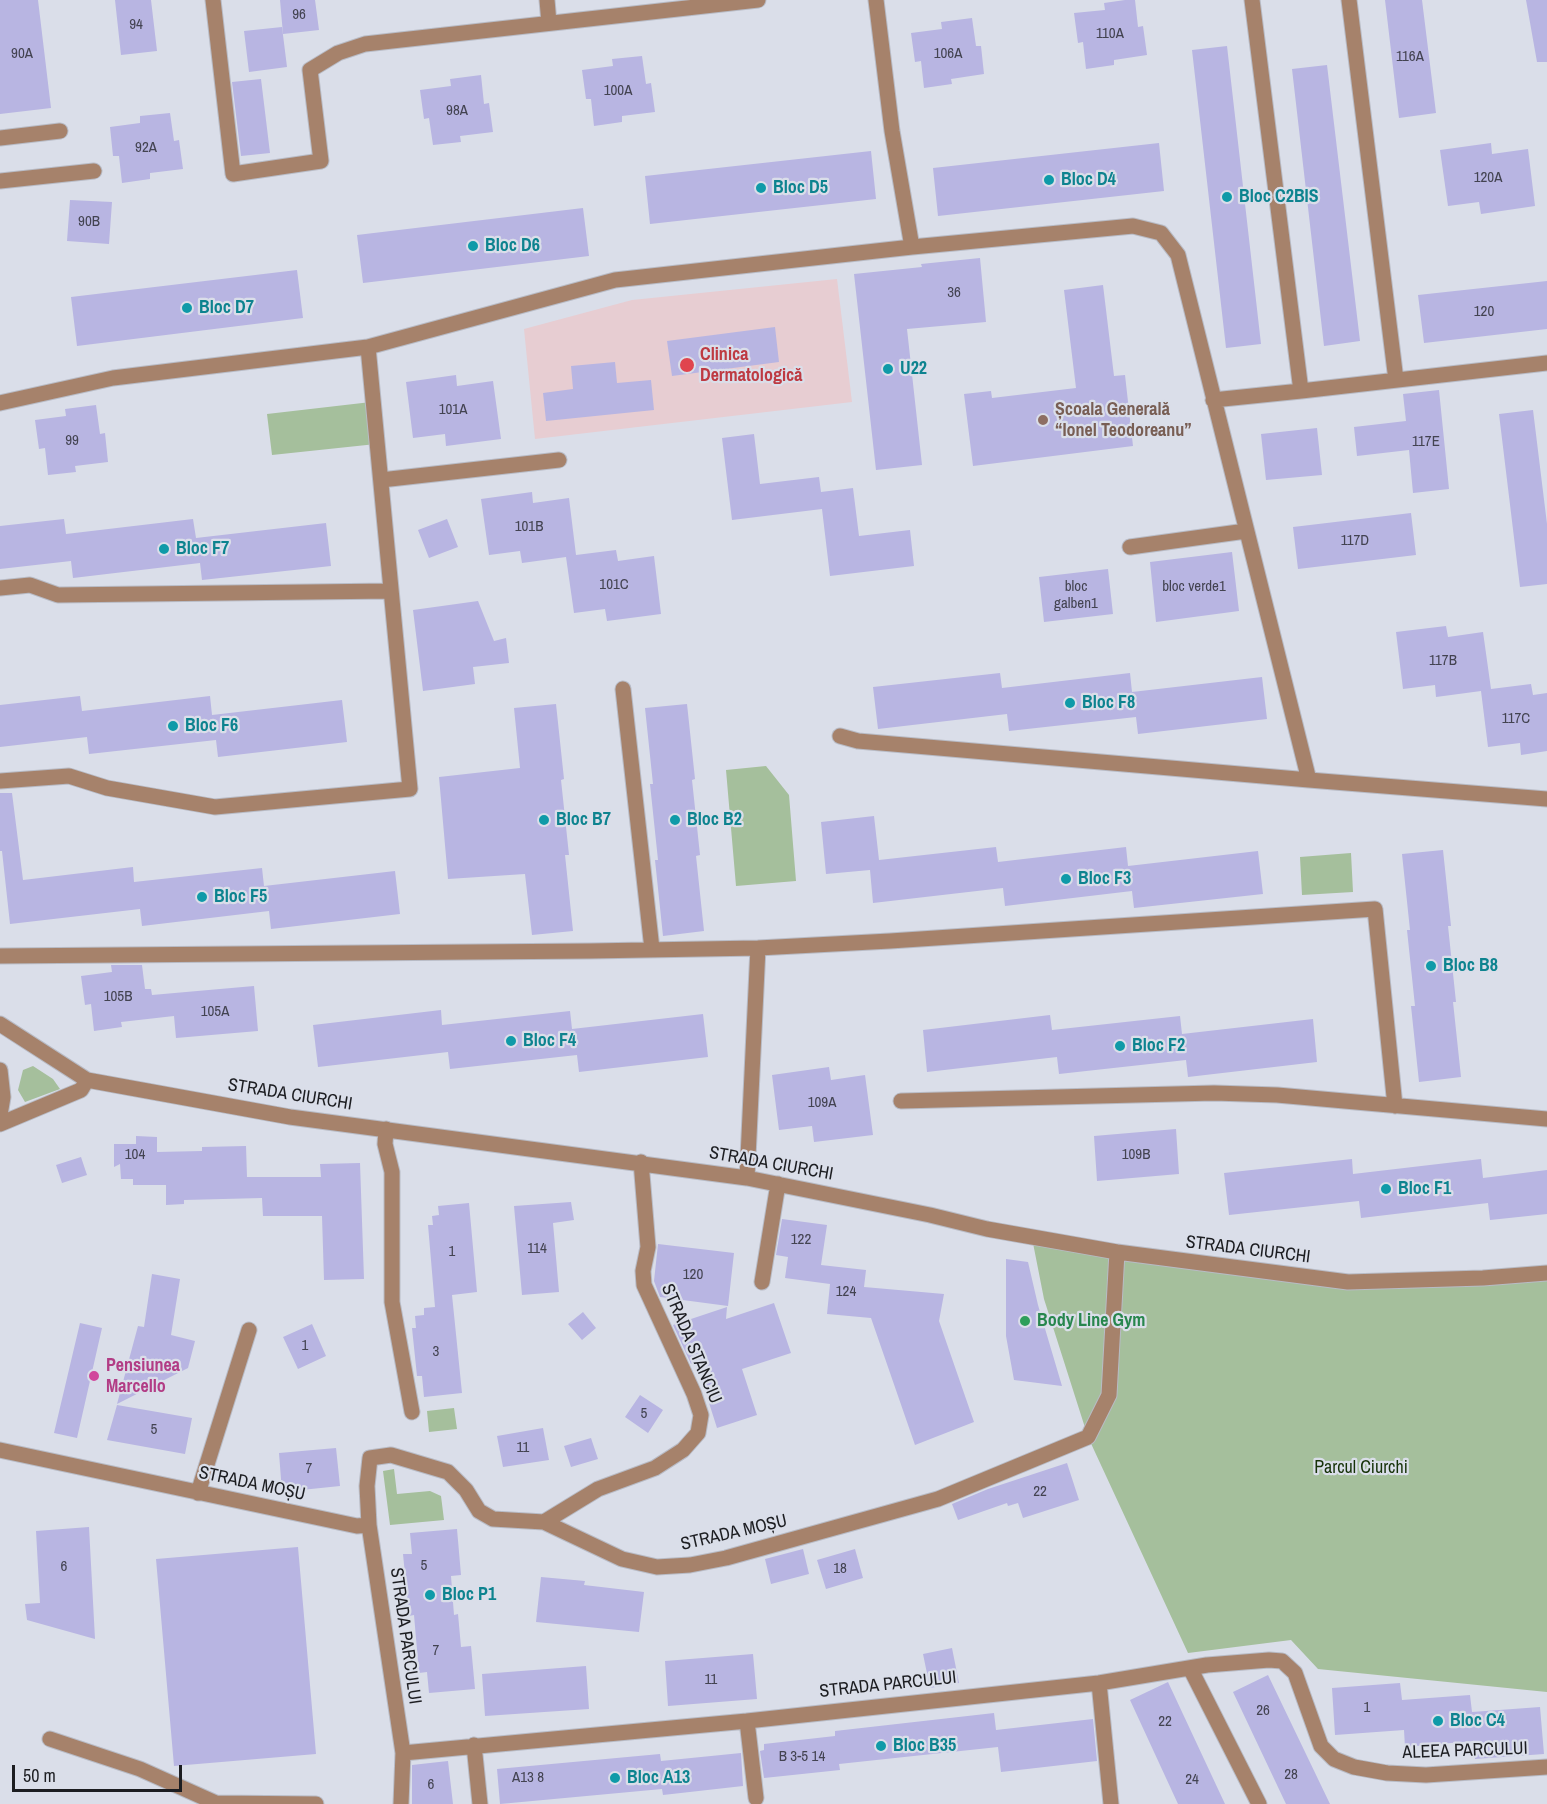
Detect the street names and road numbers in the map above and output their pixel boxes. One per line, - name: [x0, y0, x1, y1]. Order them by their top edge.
- street label: STRADA CIURCHI: [226, 1075, 354, 1115]
- street label: STRADA CIURCHI: [707, 1142, 835, 1186]
- street label: STRADA CIURCHI: [1184, 1232, 1312, 1268]
- street label: STRADA STANCIU: [656, 1281, 726, 1407]
- street label: STRADA MOȘU: [197, 1462, 307, 1506]
- street label: STRADA MOȘU: [679, 1510, 789, 1556]
- street label: STRADA PARCULUI: [385, 1566, 425, 1706]
- street label: STRADA PARCULUI: [818, 1667, 958, 1703]
- street label: ALEEA PARCULUI: [1402, 1738, 1528, 1764]

